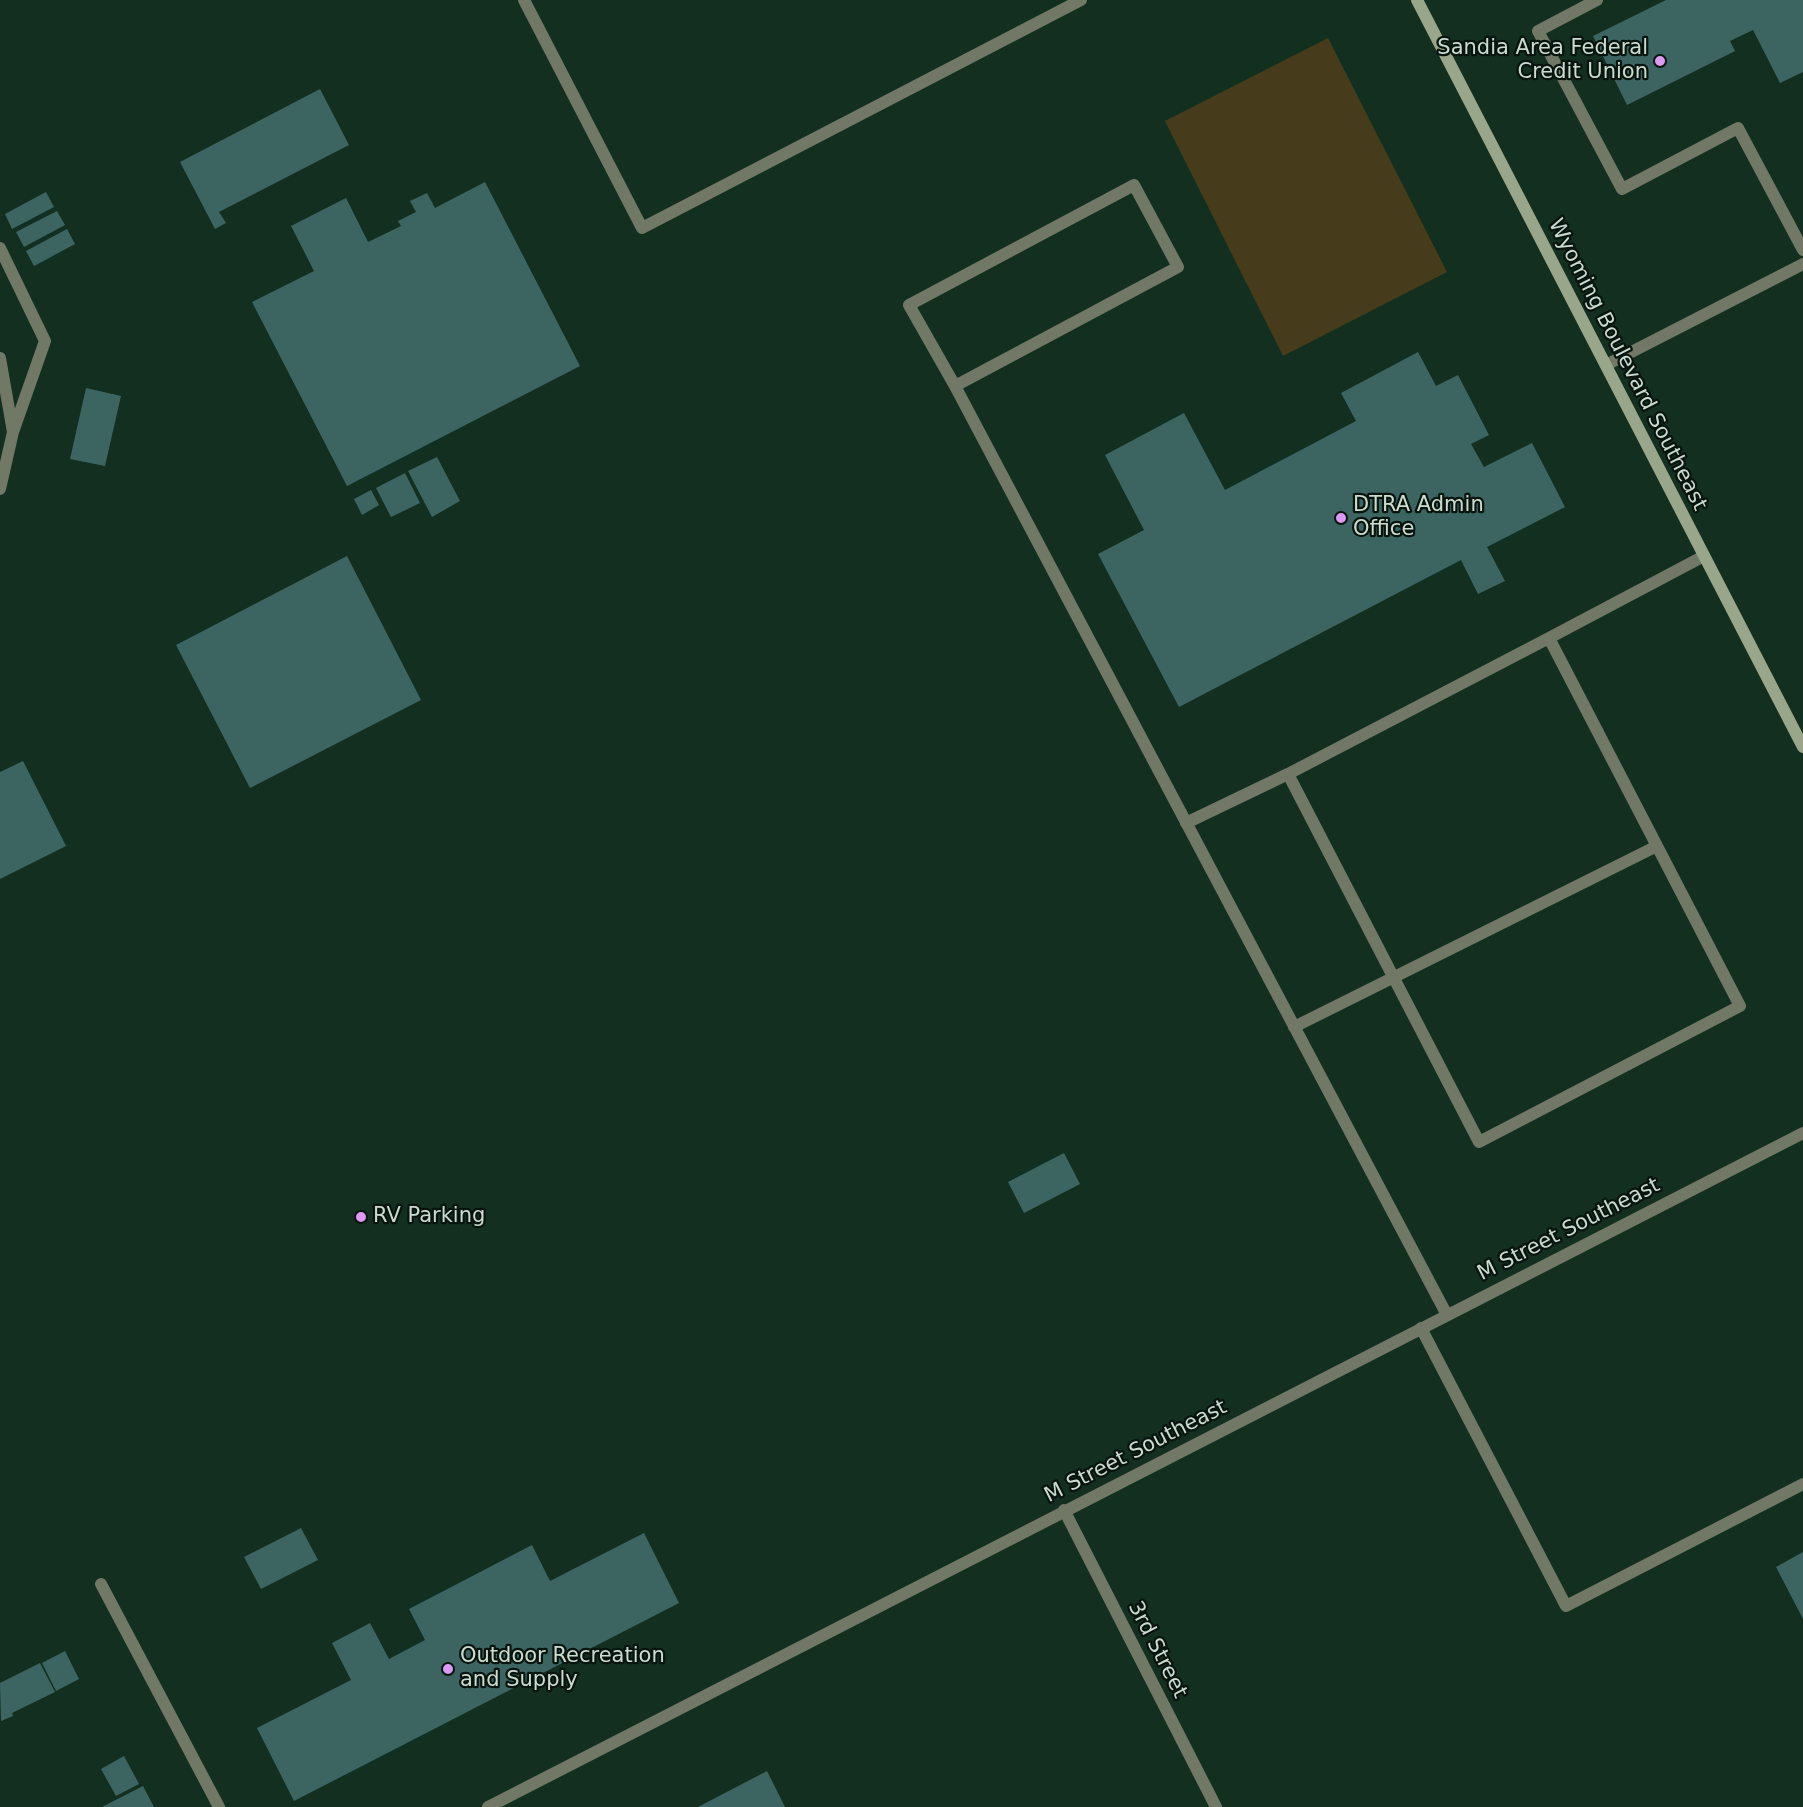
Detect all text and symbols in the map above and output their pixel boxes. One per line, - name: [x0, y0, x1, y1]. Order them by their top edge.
- place label: Sandia Area Federal Credit Union: [1437, 36, 1648, 86]
- marker: Sandia Area Federal Credit Union: [1653, 54, 1667, 68]
- street label: Wyoming Boulevard Southeast: [1542, 215, 1712, 515]
- place label: DTRA Admin Office: [1353, 493, 1484, 543]
- marker: DTRA Admin Office: [1334, 511, 1348, 525]
- street label: M Street Southeast: [1474, 1173, 1664, 1287]
- place label: RV Parking: [373, 1204, 485, 1230]
- marker: RV Parking: [354, 1210, 368, 1224]
- street label: M Street Southeast: [1041, 1395, 1231, 1509]
- street label: 3rd Street: [1122, 1597, 1192, 1703]
- place label: Outdoor Recreation and Supply: [460, 1644, 665, 1694]
- marker: Outdoor Recreation and Supply: [441, 1662, 455, 1676]

